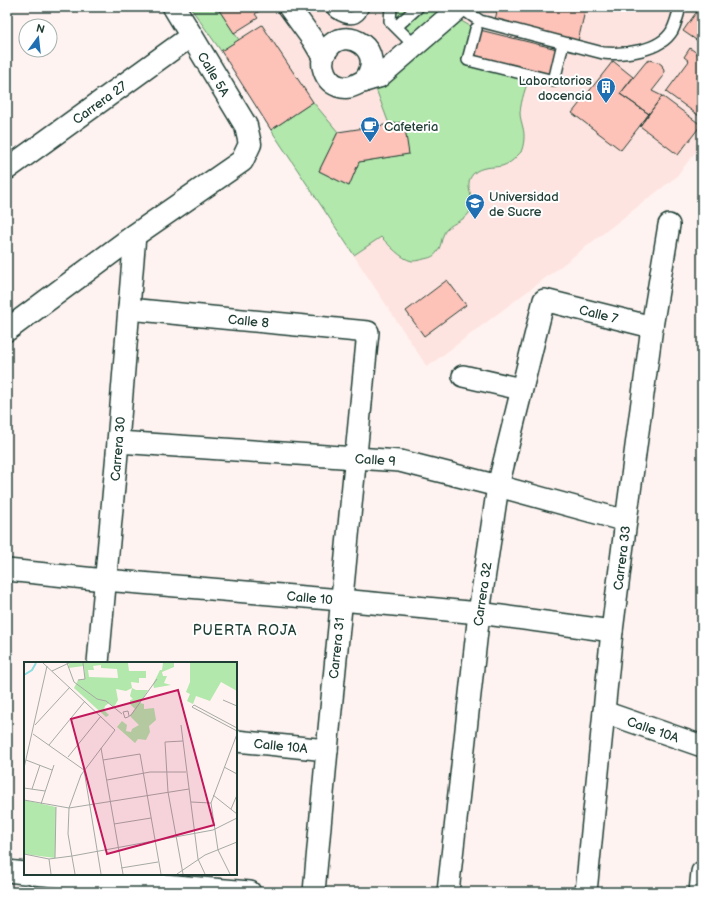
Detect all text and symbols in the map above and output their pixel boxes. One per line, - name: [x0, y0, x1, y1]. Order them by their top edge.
- north arrow: [18, 18, 58, 58]
- text: N: [35, 21, 46, 36]
- street label: Calle 5A: [194, 49, 233, 100]
- place label: Laboratorios docencia: [519, 73, 593, 104]
- building icon: Laboratorios docencia: [595, 76, 617, 104]
- street label: Carrera 27: [70, 78, 131, 128]
- cafe icon: Cafeteria: [359, 115, 381, 143]
- place label: Cafeteria: [384, 119, 438, 135]
- place label: Universidad de Sucre: [489, 189, 559, 220]
- school or university icon: Universidad de Sucre: [464, 192, 486, 220]
- street label: Calle 7: [577, 302, 620, 327]
- street label: Calle 8: [227, 312, 270, 331]
- street label: Carrera 30: [108, 416, 129, 482]
- street label: Calle 9: [354, 451, 396, 470]
- street label: Carrera 33: [610, 525, 634, 591]
- street label: Carrera 32: [471, 561, 496, 627]
- street label: Calle 10: [286, 588, 334, 608]
- street label: Carrera 31: [326, 617, 348, 680]
- district label: PUERTA ROJA: [193, 622, 297, 639]
- inset map: [24, 662, 237, 875]
- street label: Calle 10A: [625, 714, 681, 746]
- street label: Calle 10A: [253, 736, 308, 757]

